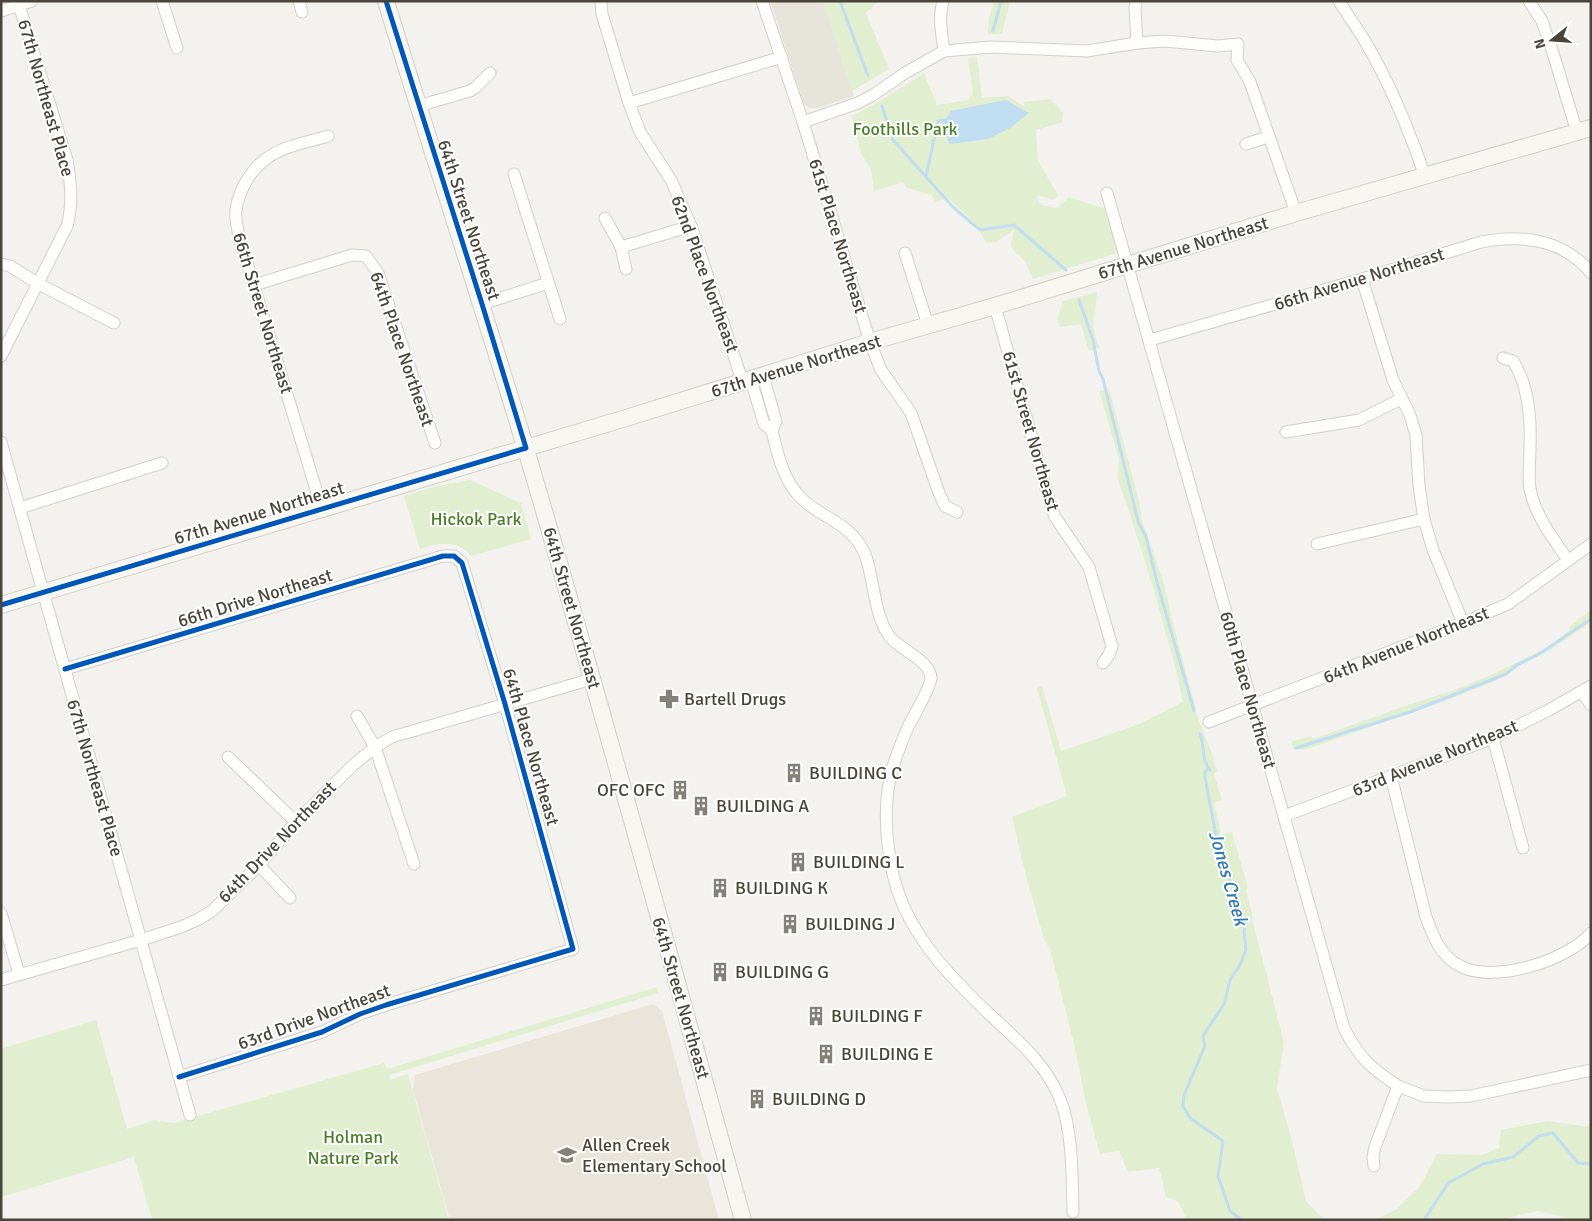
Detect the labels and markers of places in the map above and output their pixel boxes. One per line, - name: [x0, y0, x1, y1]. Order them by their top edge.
- pharmacy icon: Bartell Drugs: [658, 688, 680, 710]
- place label: Bartell Drugs: [684, 688, 786, 710]
- building icon: BUILDING C: [783, 762, 805, 784]
- place label: BUILDING C: [809, 762, 902, 784]
- place label: OFC OFC: [597, 779, 665, 801]
- building icon: OFC OFC: [669, 779, 691, 801]
- building icon: BUILDING A: [690, 795, 712, 817]
- place label: BUILDING A: [716, 795, 809, 817]
- building icon: BUILDING L: [787, 851, 809, 873]
- place label: BUILDING L: [813, 851, 904, 873]
- building icon: BUILDING K: [709, 877, 731, 899]
- place label: BUILDING K: [735, 877, 828, 899]
- building icon: BUILDING J: [779, 913, 801, 935]
- place label: BUILDING J: [805, 913, 895, 935]
- building icon: BUILDING G: [709, 961, 731, 983]
- place label: BUILDING G: [735, 961, 829, 983]
- building icon: BUILDING F: [805, 1005, 827, 1027]
- place label: BUILDING F: [831, 1005, 923, 1027]
- building icon: BUILDING E: [815, 1043, 837, 1065]
- place label: BUILDING E: [841, 1043, 933, 1065]
- building icon: BUILDING D: [746, 1088, 768, 1110]
- place label: BUILDING D: [772, 1088, 866, 1110]
- place label: Allen Creek Elementary School: [582, 1134, 727, 1177]
- school or university icon: Allen Creek Elementary School: [556, 1144, 578, 1166]

